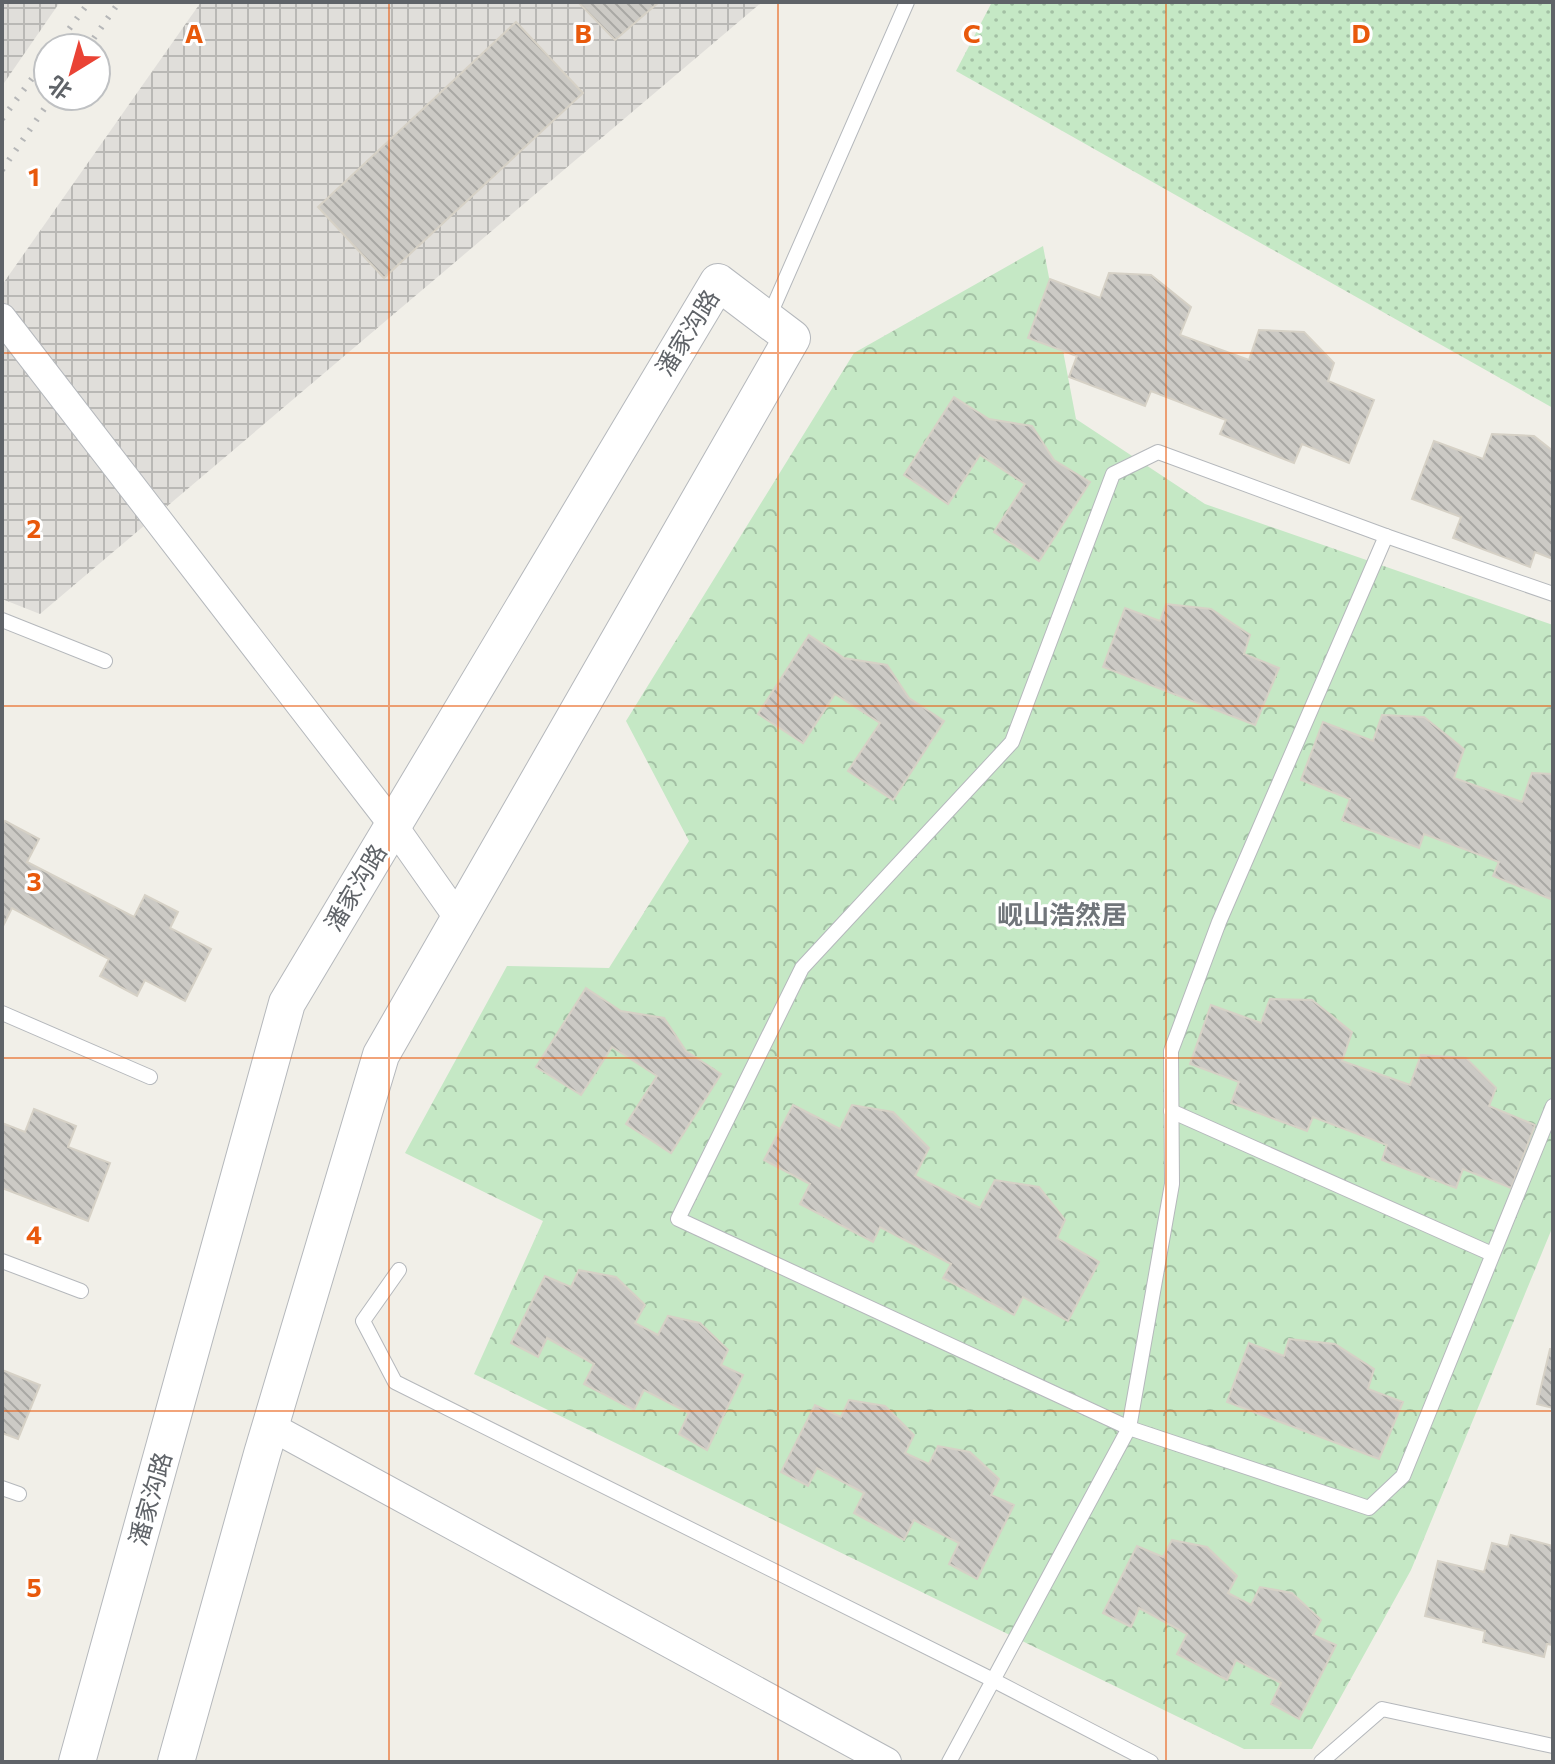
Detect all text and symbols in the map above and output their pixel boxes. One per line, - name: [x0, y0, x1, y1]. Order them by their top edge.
- text: A: [185, 17, 204, 48]
- text: B: [574, 17, 592, 48]
- text: C: [963, 17, 981, 48]
- text: D: [1351, 17, 1371, 48]
- north arrow: [32, 32, 112, 112]
- text: 北: [43, 71, 77, 106]
- text: 1: [28, 160, 40, 191]
- street label: 潘家沟路: [649, 284, 724, 381]
- text: 2: [27, 512, 41, 543]
- street label: 潘家沟路: [318, 839, 392, 936]
- text: 3: [26, 865, 42, 896]
- district label: 岘山浩然居: [997, 898, 1127, 929]
- text: 4: [26, 1218, 42, 1249]
- street label: 潘家沟路: [122, 1448, 177, 1549]
- text: 5: [26, 1571, 42, 1602]

